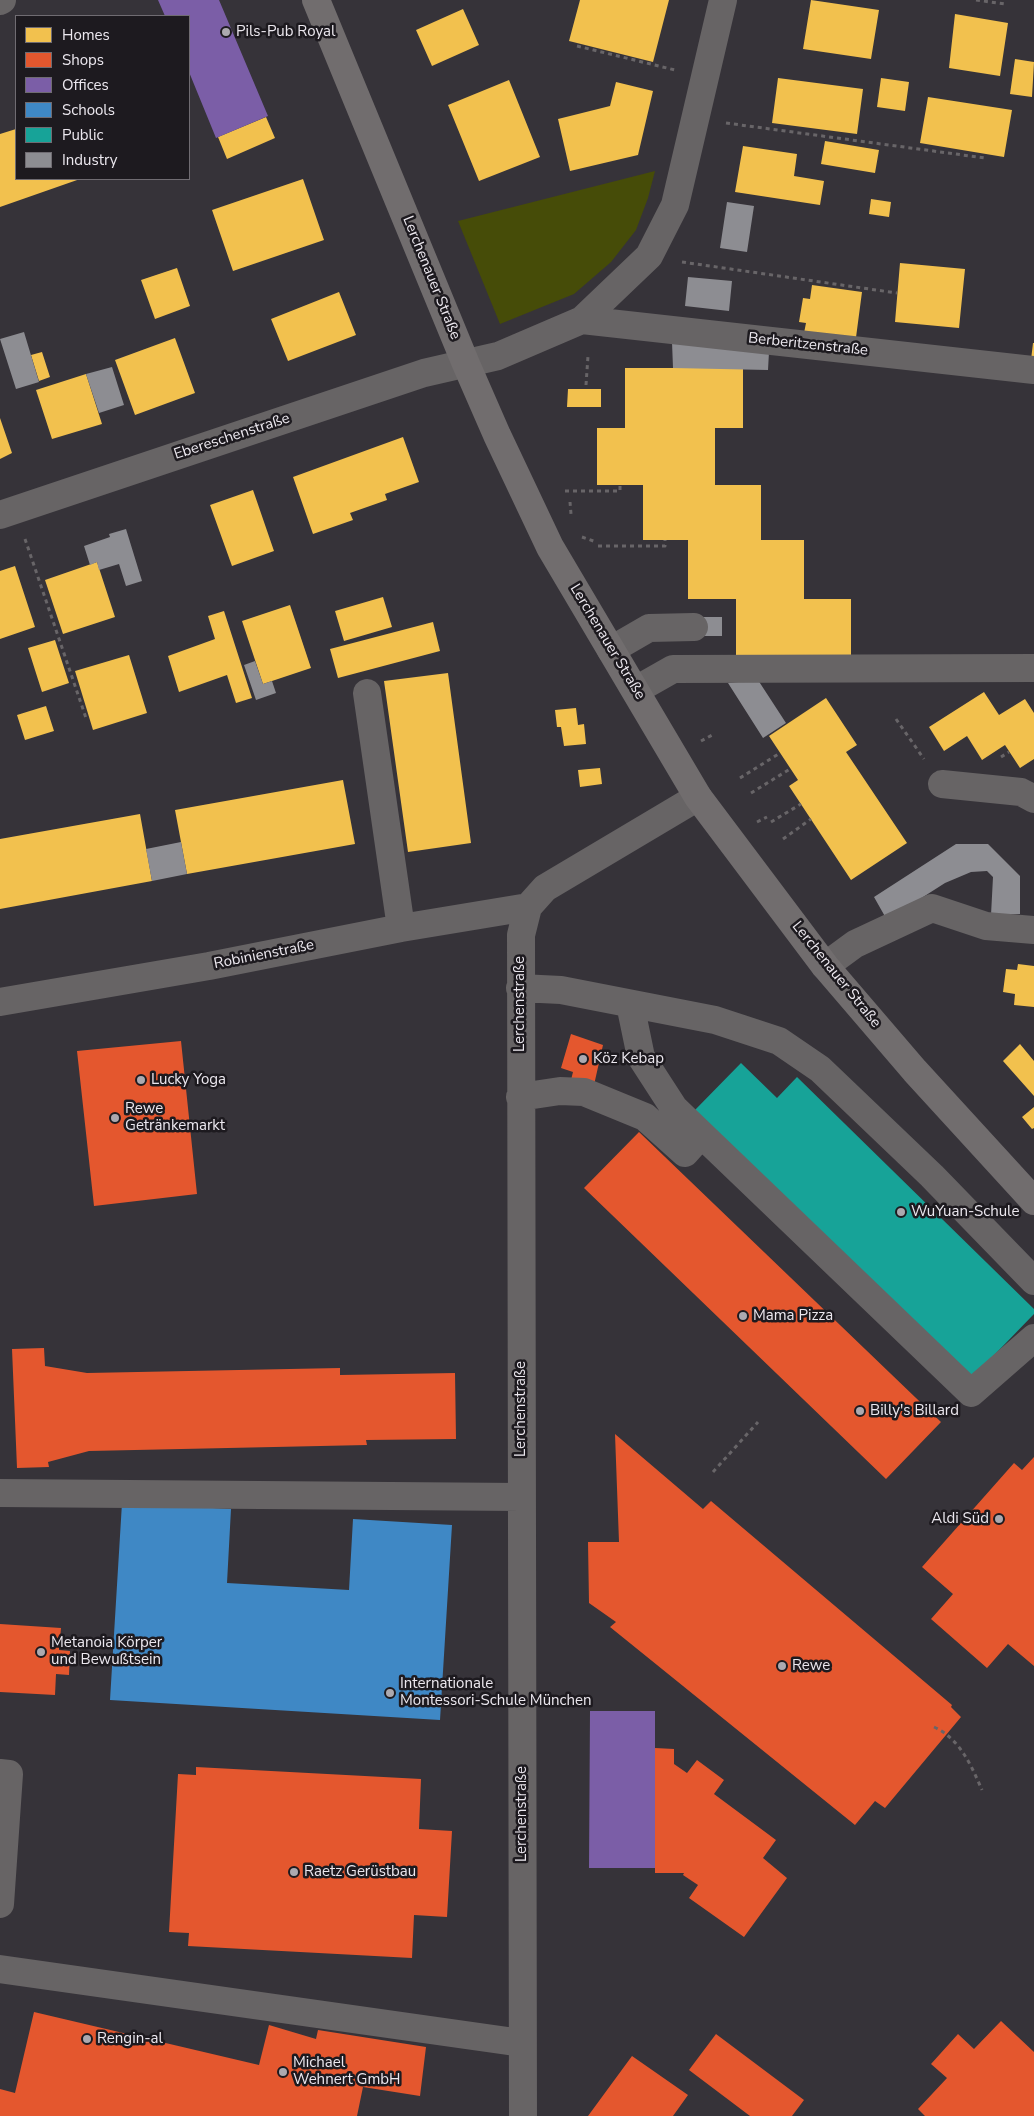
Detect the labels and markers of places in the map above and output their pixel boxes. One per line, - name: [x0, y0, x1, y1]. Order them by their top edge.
- place label: Pils-Pub Royal: [236, 23, 335, 41]
- marker: Pils-Pub Royal: [220, 26, 232, 38]
- place label: Köz Kebap: [593, 1050, 664, 1068]
- marker: Köz Kebap: [577, 1053, 589, 1065]
- place label: Lucky Yoga: [151, 1071, 226, 1089]
- marker: Lucky Yoga: [135, 1074, 147, 1086]
- place label: Rewe Getränkemarkt: [125, 1100, 225, 1135]
- marker: Rewe Getränkemarkt: [109, 1112, 121, 1124]
- place label: WuYuan-Schule: [911, 1203, 1019, 1221]
- marker: WuYuan-Schule: [895, 1206, 907, 1218]
- place label: Mama Pizza: [753, 1307, 833, 1325]
- marker: Mama Pizza: [737, 1310, 749, 1322]
- place label: Billy's Billard: [870, 1402, 959, 1420]
- marker: Billy's Billard: [854, 1405, 866, 1417]
- place label: Aldi Süd: [931, 1510, 989, 1528]
- marker: Aldi Süd: [993, 1513, 1005, 1525]
- place label: Metanoia Körper und Bewußtsein: [51, 1634, 162, 1669]
- marker: Metanoia Körper und Bewußtsein: [35, 1646, 47, 1658]
- place label: Rewe: [792, 1657, 830, 1675]
- marker: Rewe: [776, 1660, 788, 1672]
- place label: Internationale Montessori-Schule München: [400, 1675, 592, 1710]
- marker: Internationale Montessori-Schule München: [384, 1687, 396, 1699]
- place label: Raetz Gerüstbau: [304, 1863, 416, 1881]
- marker: Raetz Gerüstbau: [288, 1866, 300, 1878]
- place label: Rengin-al: [97, 2030, 163, 2048]
- marker: Rengin-al: [81, 2033, 93, 2045]
- place label: Michael Wehnert GmbH: [293, 2054, 400, 2089]
- marker: Michael Wehnert GmbH: [277, 2066, 289, 2078]

